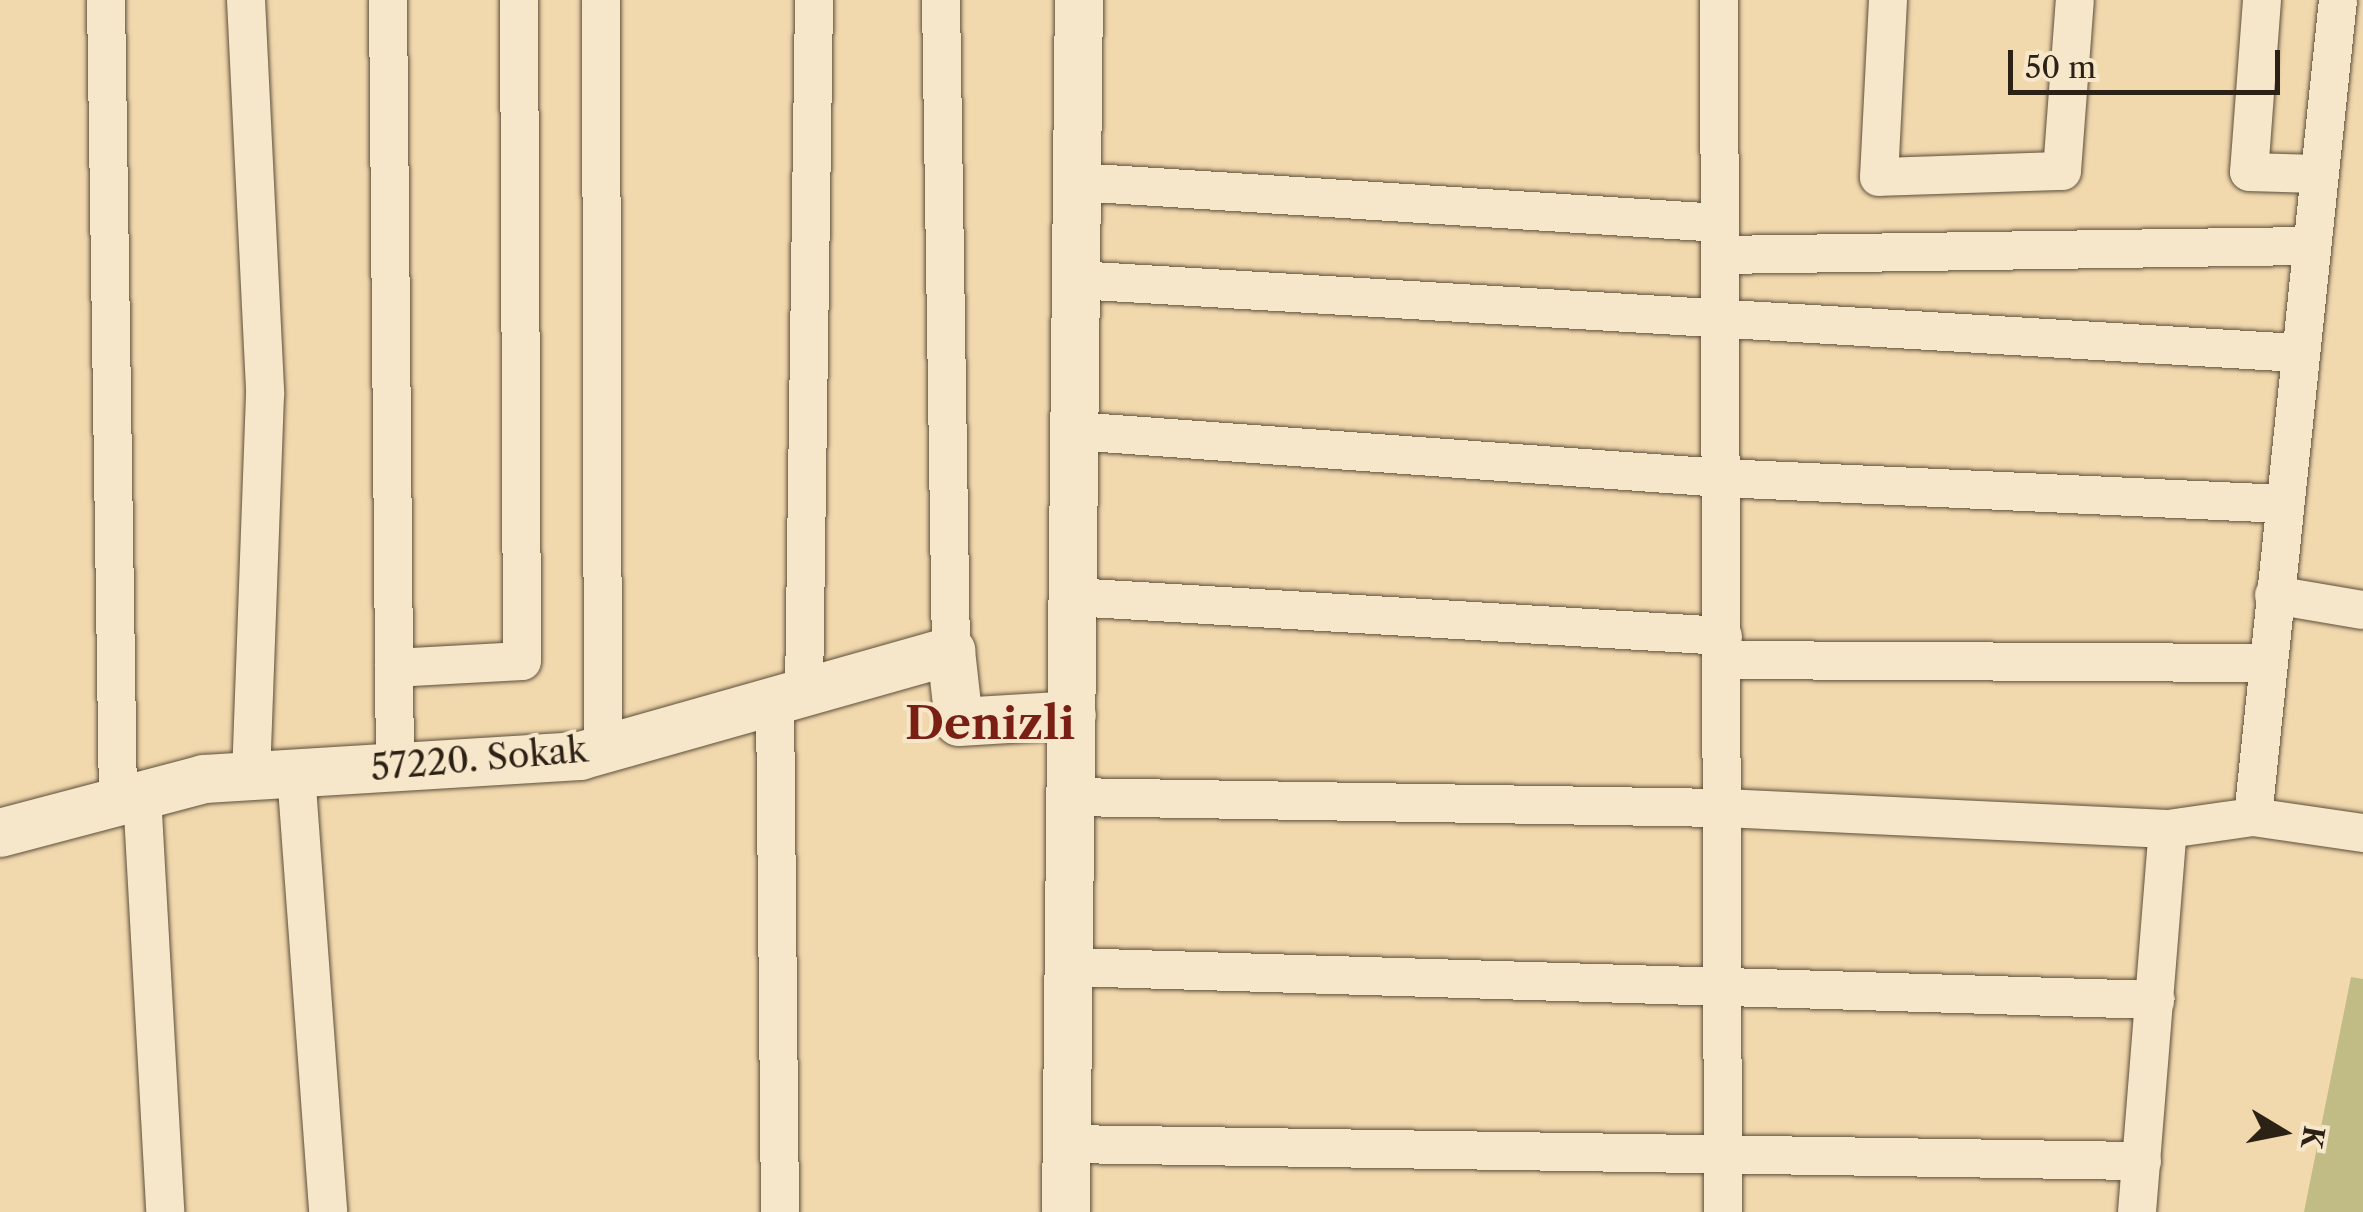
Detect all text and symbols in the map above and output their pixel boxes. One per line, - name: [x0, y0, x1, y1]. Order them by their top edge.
- scale bar: [2013, 30, 2286, 92]
- text: 50 m: [2025, 49, 2096, 86]
- district label: Denizli: [905, 697, 1075, 751]
- street label: 57220. Sokak: [369, 729, 589, 789]
- north arrow: [2233, 1082, 2333, 1182]
- text: K: [2294, 1123, 2331, 1151]

